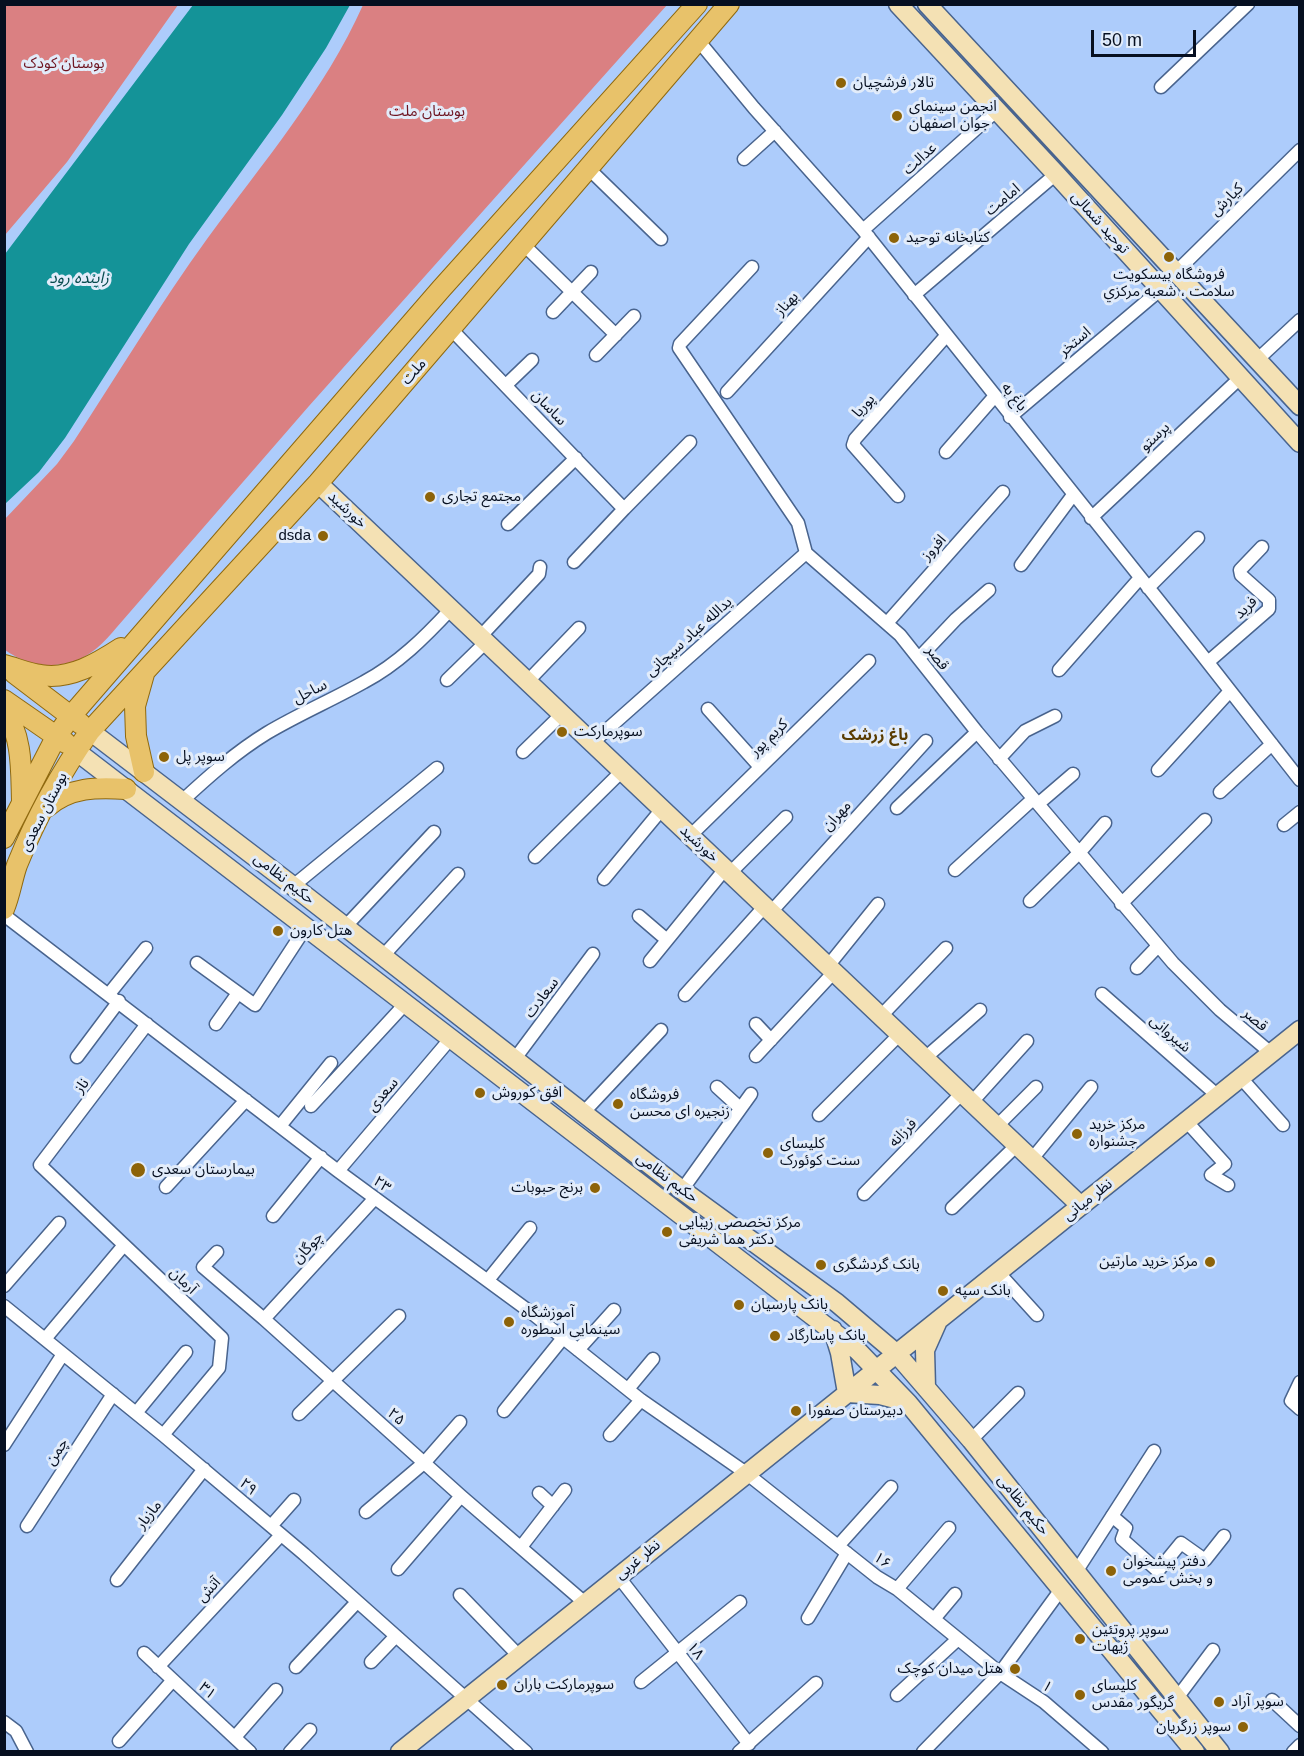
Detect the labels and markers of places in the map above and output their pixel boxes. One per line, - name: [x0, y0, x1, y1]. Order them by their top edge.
- place label: تالار فرشچیان: [853, 74, 934, 92]
- marker: تالار فرشچیان: [834, 76, 848, 90]
- place label: انجمن سینمای جوان اصفهان: [909, 98, 997, 133]
- marker: انجمن سینمای جوان اصفهان: [890, 109, 904, 123]
- place label: کتابخانه توحید: [906, 229, 990, 247]
- marker: کتابخانه توحید: [887, 231, 901, 245]
- marker: فروشگاه بيسكويت سلامت ، شعبه مركزي: [1162, 250, 1176, 264]
- place label: فروشگاه بيسكويت سلامت ، شعبه مركزي: [1103, 266, 1235, 301]
- place label: مجتمع تجاری: [442, 488, 521, 506]
- marker: مجتمع تجاری: [423, 490, 437, 504]
- place label: dsda: [278, 527, 311, 545]
- marker: dsda: [316, 529, 330, 543]
- place label: سوپرمارکت: [574, 723, 642, 741]
- marker: سوپرمارکت: [555, 725, 569, 739]
- place label: سوپر پل: [176, 748, 225, 766]
- marker: سوپر پل: [157, 750, 171, 764]
- place label: هتل کارون: [290, 922, 352, 940]
- marker: هتل کارون: [271, 924, 285, 938]
- place label: افق کوروش: [492, 1084, 562, 1102]
- marker: افق کوروش: [473, 1086, 487, 1100]
- place label: فروشگاه زنجیره ای محسن: [630, 1086, 730, 1121]
- marker: فروشگاه زنجیره ای محسن: [611, 1097, 625, 1111]
- place label: مرکز خرید جشنواره: [1089, 1116, 1145, 1151]
- marker: مرکز خرید جشنواره: [1070, 1127, 1084, 1141]
- place label: کلیسای سنت کوئورک: [780, 1135, 860, 1170]
- marker: کلیسای سنت کوئورک: [761, 1146, 775, 1160]
- marker: بیمارستان سعدی: [129, 1161, 147, 1179]
- place label: بیمارستان سعدی: [152, 1161, 255, 1179]
- place label: برنج حبوبات: [511, 1179, 583, 1197]
- marker: برنج حبوبات: [588, 1181, 602, 1195]
- place label: مرکز تخصصی زیبایی دکتر هما شریفی: [679, 1214, 801, 1249]
- marker: مرکز تخصصی زیبایی دکتر هما شریفی: [660, 1225, 674, 1239]
- place label: مرکز خرید مارتین: [1099, 1253, 1198, 1271]
- marker: مرکز خرید مارتین: [1203, 1255, 1217, 1269]
- place label: بانک گردشگری: [833, 1256, 920, 1274]
- marker: بانک گردشگری: [814, 1258, 828, 1272]
- place label: بانک سپه: [955, 1282, 1011, 1300]
- marker: بانک سپه: [936, 1284, 950, 1298]
- place label: بانک پارسیان: [751, 1296, 828, 1314]
- marker: بانک پارسیان: [732, 1298, 746, 1312]
- place label: آموزشگاه سینمایی اسطوره: [521, 1304, 620, 1339]
- marker: آموزشگاه سینمایی اسطوره: [502, 1315, 516, 1329]
- place label: بانک پاسارگاد: [787, 1327, 866, 1345]
- marker: بانک پاسارگاد: [768, 1329, 782, 1343]
- place label: دبیرستان صفورا: [808, 1402, 903, 1420]
- marker: دبیرستان صفورا: [789, 1404, 803, 1418]
- place label: دفتر پیشخوان و بخش عمومی: [1123, 1553, 1213, 1588]
- marker: دفتر پیشخوان و بخش عمومی: [1104, 1564, 1118, 1578]
- place label: سوپر پروتئین ژیهات: [1092, 1621, 1169, 1656]
- marker: سوپر پروتئین ژیهات: [1073, 1632, 1087, 1646]
- place label: هتل میدان کوچک: [897, 1660, 1003, 1678]
- marker: هتل میدان کوچک: [1008, 1662, 1022, 1676]
- place label: سوپرمارکت باران: [514, 1676, 614, 1694]
- place label: کلیسای گریگور مقدس: [1092, 1677, 1174, 1712]
- marker: سوپرمارکت باران: [495, 1678, 509, 1692]
- marker: کلیسای گریگور مقدس: [1073, 1688, 1087, 1702]
- place label: سوپر آراد: [1231, 1693, 1284, 1711]
- marker: سوپر آراد: [1212, 1695, 1226, 1709]
- place label: سوپر زرگریان: [1156, 1718, 1231, 1736]
- marker: سوپر زرگریان: [1236, 1720, 1250, 1734]

